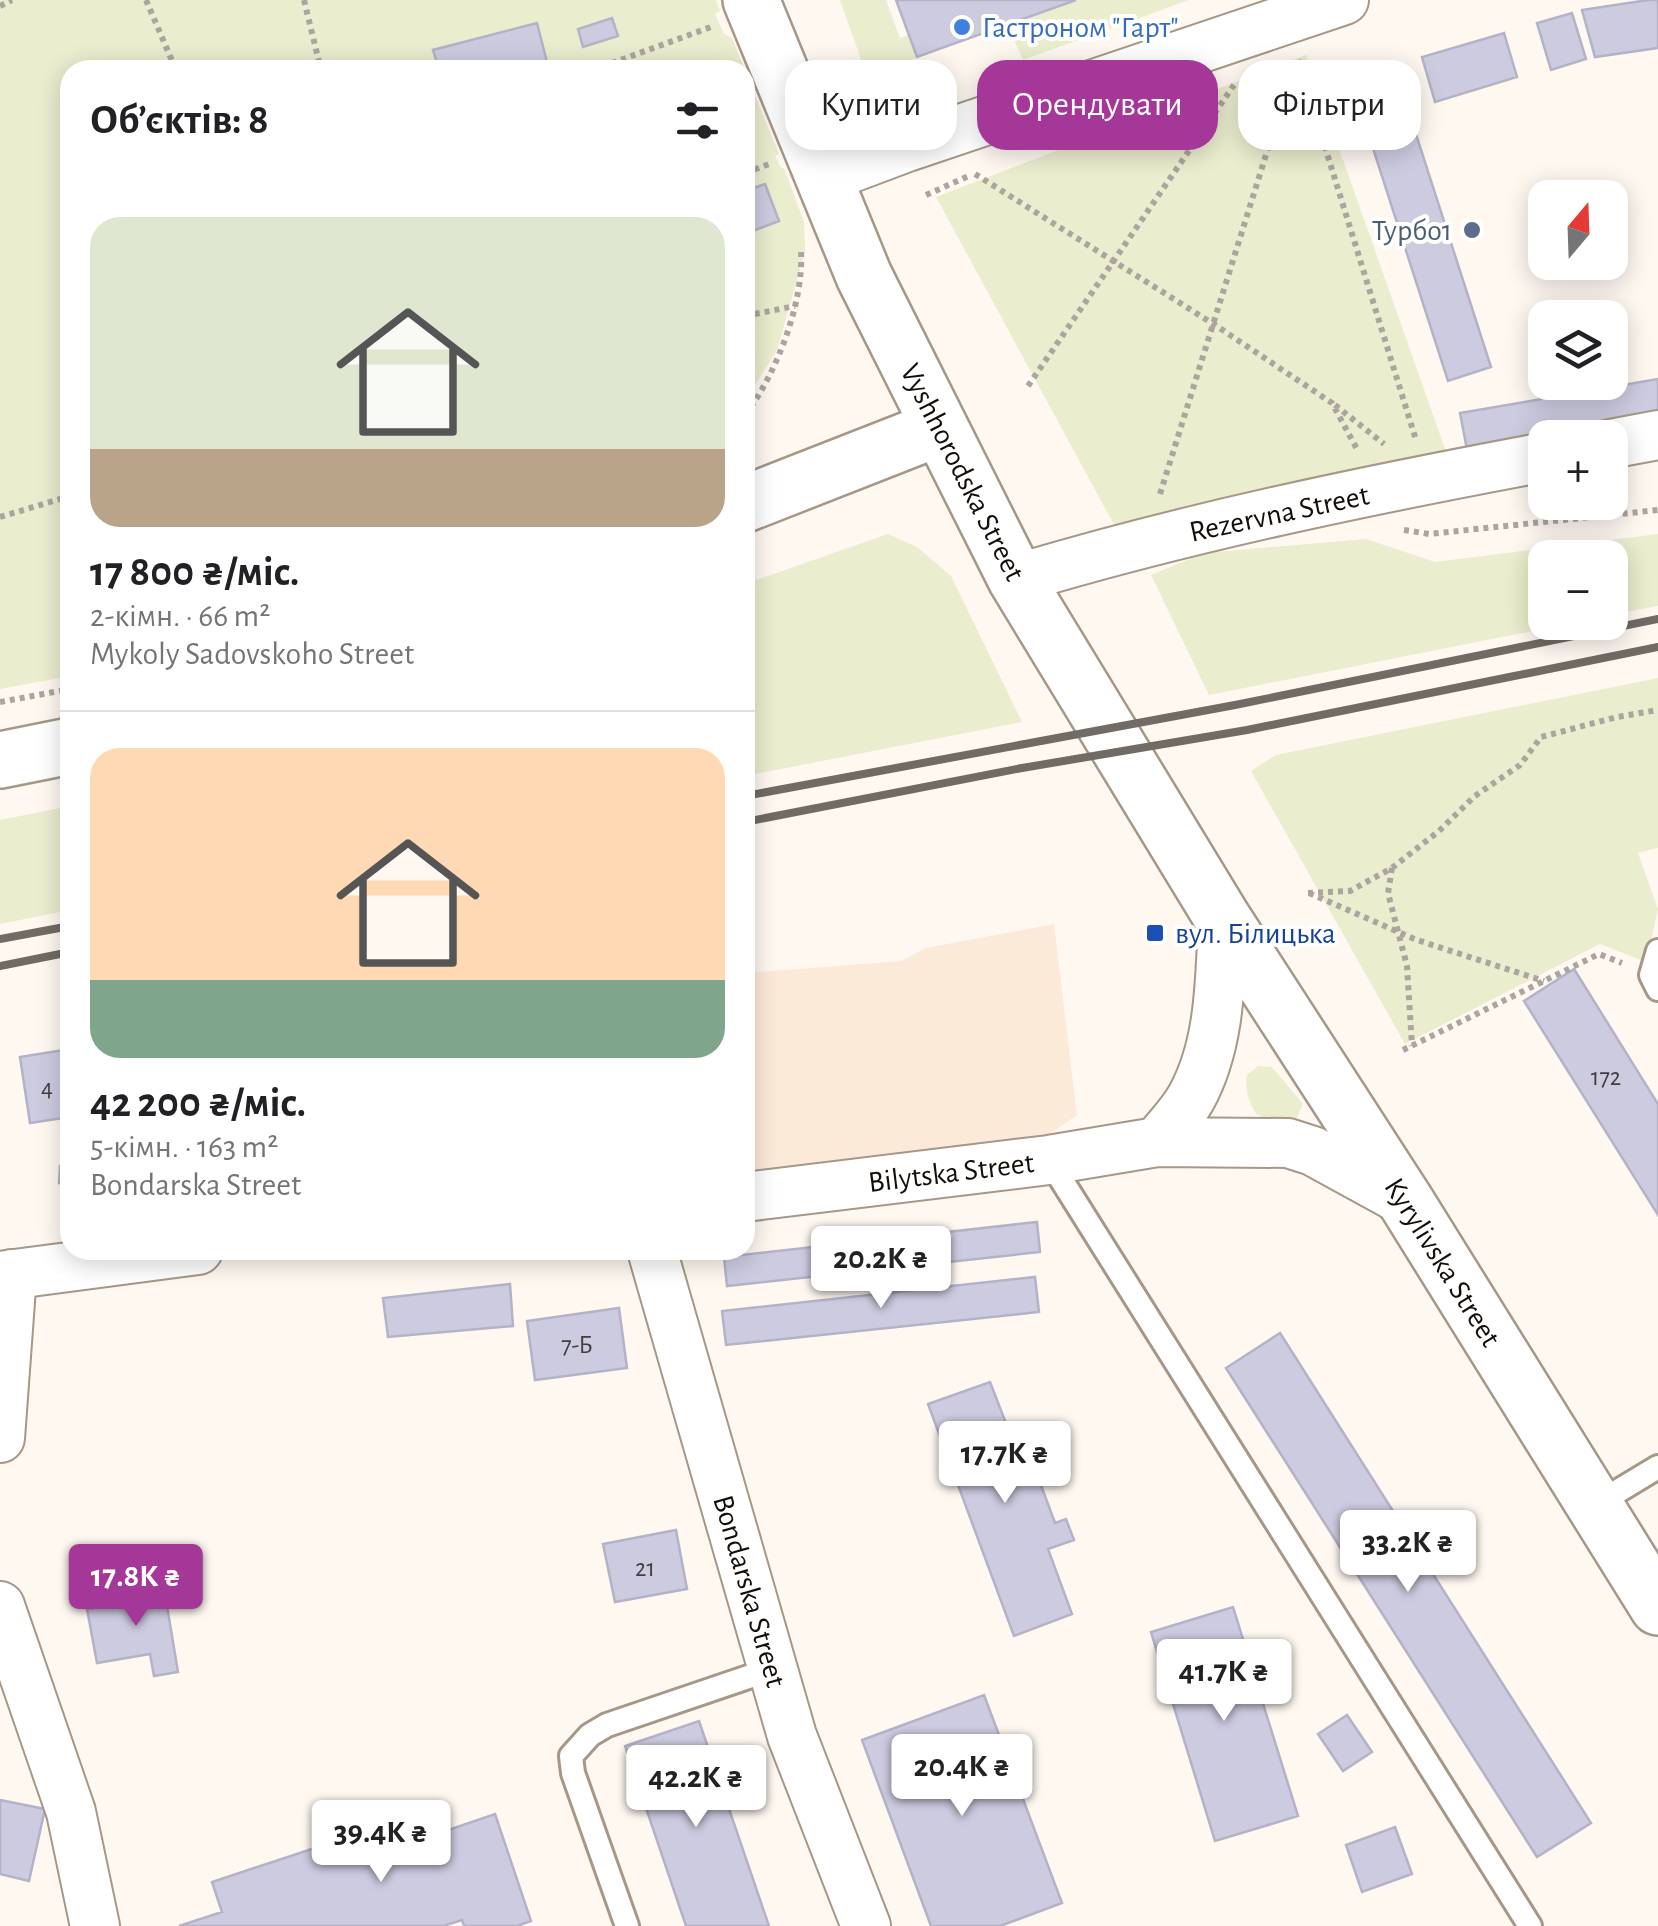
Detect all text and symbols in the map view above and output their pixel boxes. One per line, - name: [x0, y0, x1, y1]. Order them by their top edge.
- place label: Гастроном "Гарт": [982, 13, 1179, 43]
- marker: Гастроном "Гарт": [951, 16, 973, 38]
- chip: Купити: [785, 60, 957, 150]
- chip: Орендувати: [977, 60, 1218, 150]
- chip: Фільтри: [1238, 60, 1421, 150]
- icon: filters: [670, 93, 725, 148]
- text: Об’єктів: 8: [90, 99, 269, 141]
- north arrow: [1528, 180, 1628, 280]
- map controls: [1528, 180, 1628, 640]
- place label: Турбо1: [1372, 216, 1452, 246]
- marker: Турбо1: [1461, 219, 1483, 241]
- icon: home: [318, 282, 498, 462]
- button: layers: [1528, 300, 1628, 400]
- street label: Vyshhorodska Street: [894, 359, 1030, 586]
- button: +: [1528, 420, 1628, 520]
- street label: Rezervna Street: [1187, 480, 1372, 548]
- button: −: [1528, 540, 1628, 640]
- text: 17 800 ₴/міс.: [90, 551, 299, 593]
- text: 2-кімн. · 66 m²: [90, 600, 270, 632]
- text: Mykoly Sadovskoho Street: [90, 638, 414, 670]
- icon: home: [318, 813, 498, 993]
- place label: вул. Білицька: [1175, 919, 1336, 949]
- marker: вул. Білицька: [1144, 922, 1166, 944]
- house number: 172: [1591, 1065, 1621, 1090]
- house number: 4: [41, 1076, 53, 1101]
- text: 42 200 ₴/міс.: [90, 1082, 306, 1124]
- text: 5-кімн. · 163 m²: [90, 1131, 278, 1163]
- street label: Bilytska Street: [867, 1148, 1036, 1198]
- text: Bondarska Street: [90, 1169, 301, 1201]
- street label: Kyrylivska Street: [1379, 1173, 1506, 1352]
- pin: 20.2K ₴: [789, 1226, 973, 1311]
- text: 20.2K ₴: [833, 1242, 929, 1274]
- house number: 7-Б: [561, 1333, 593, 1358]
- pin: 17.7K ₴: [913, 1421, 1097, 1506]
- text: 17.7K ₴: [961, 1437, 1049, 1469]
- street label: Bondarska Street: [707, 1492, 791, 1691]
- pin: 33.2K ₴: [1316, 1510, 1500, 1595]
- text: 33.2K ₴: [1362, 1526, 1454, 1558]
- pin: 17.8K ₴: [44, 1544, 228, 1629]
- house number: 21: [635, 1556, 655, 1581]
- text: 17.8K ₴: [91, 1560, 181, 1592]
- pin: 41.7K ₴: [1132, 1639, 1316, 1724]
- text: 41.7K ₴: [1179, 1655, 1269, 1687]
- pin: 20.4K ₴: [870, 1734, 1054, 1819]
- pin: 42.2K ₴: [604, 1745, 788, 1830]
- text: 20.4K ₴: [913, 1750, 1011, 1782]
- text: 42.2K ₴: [648, 1761, 744, 1793]
- pin: 39.4K ₴: [289, 1800, 473, 1885]
- text: 39.4K ₴: [334, 1816, 428, 1848]

